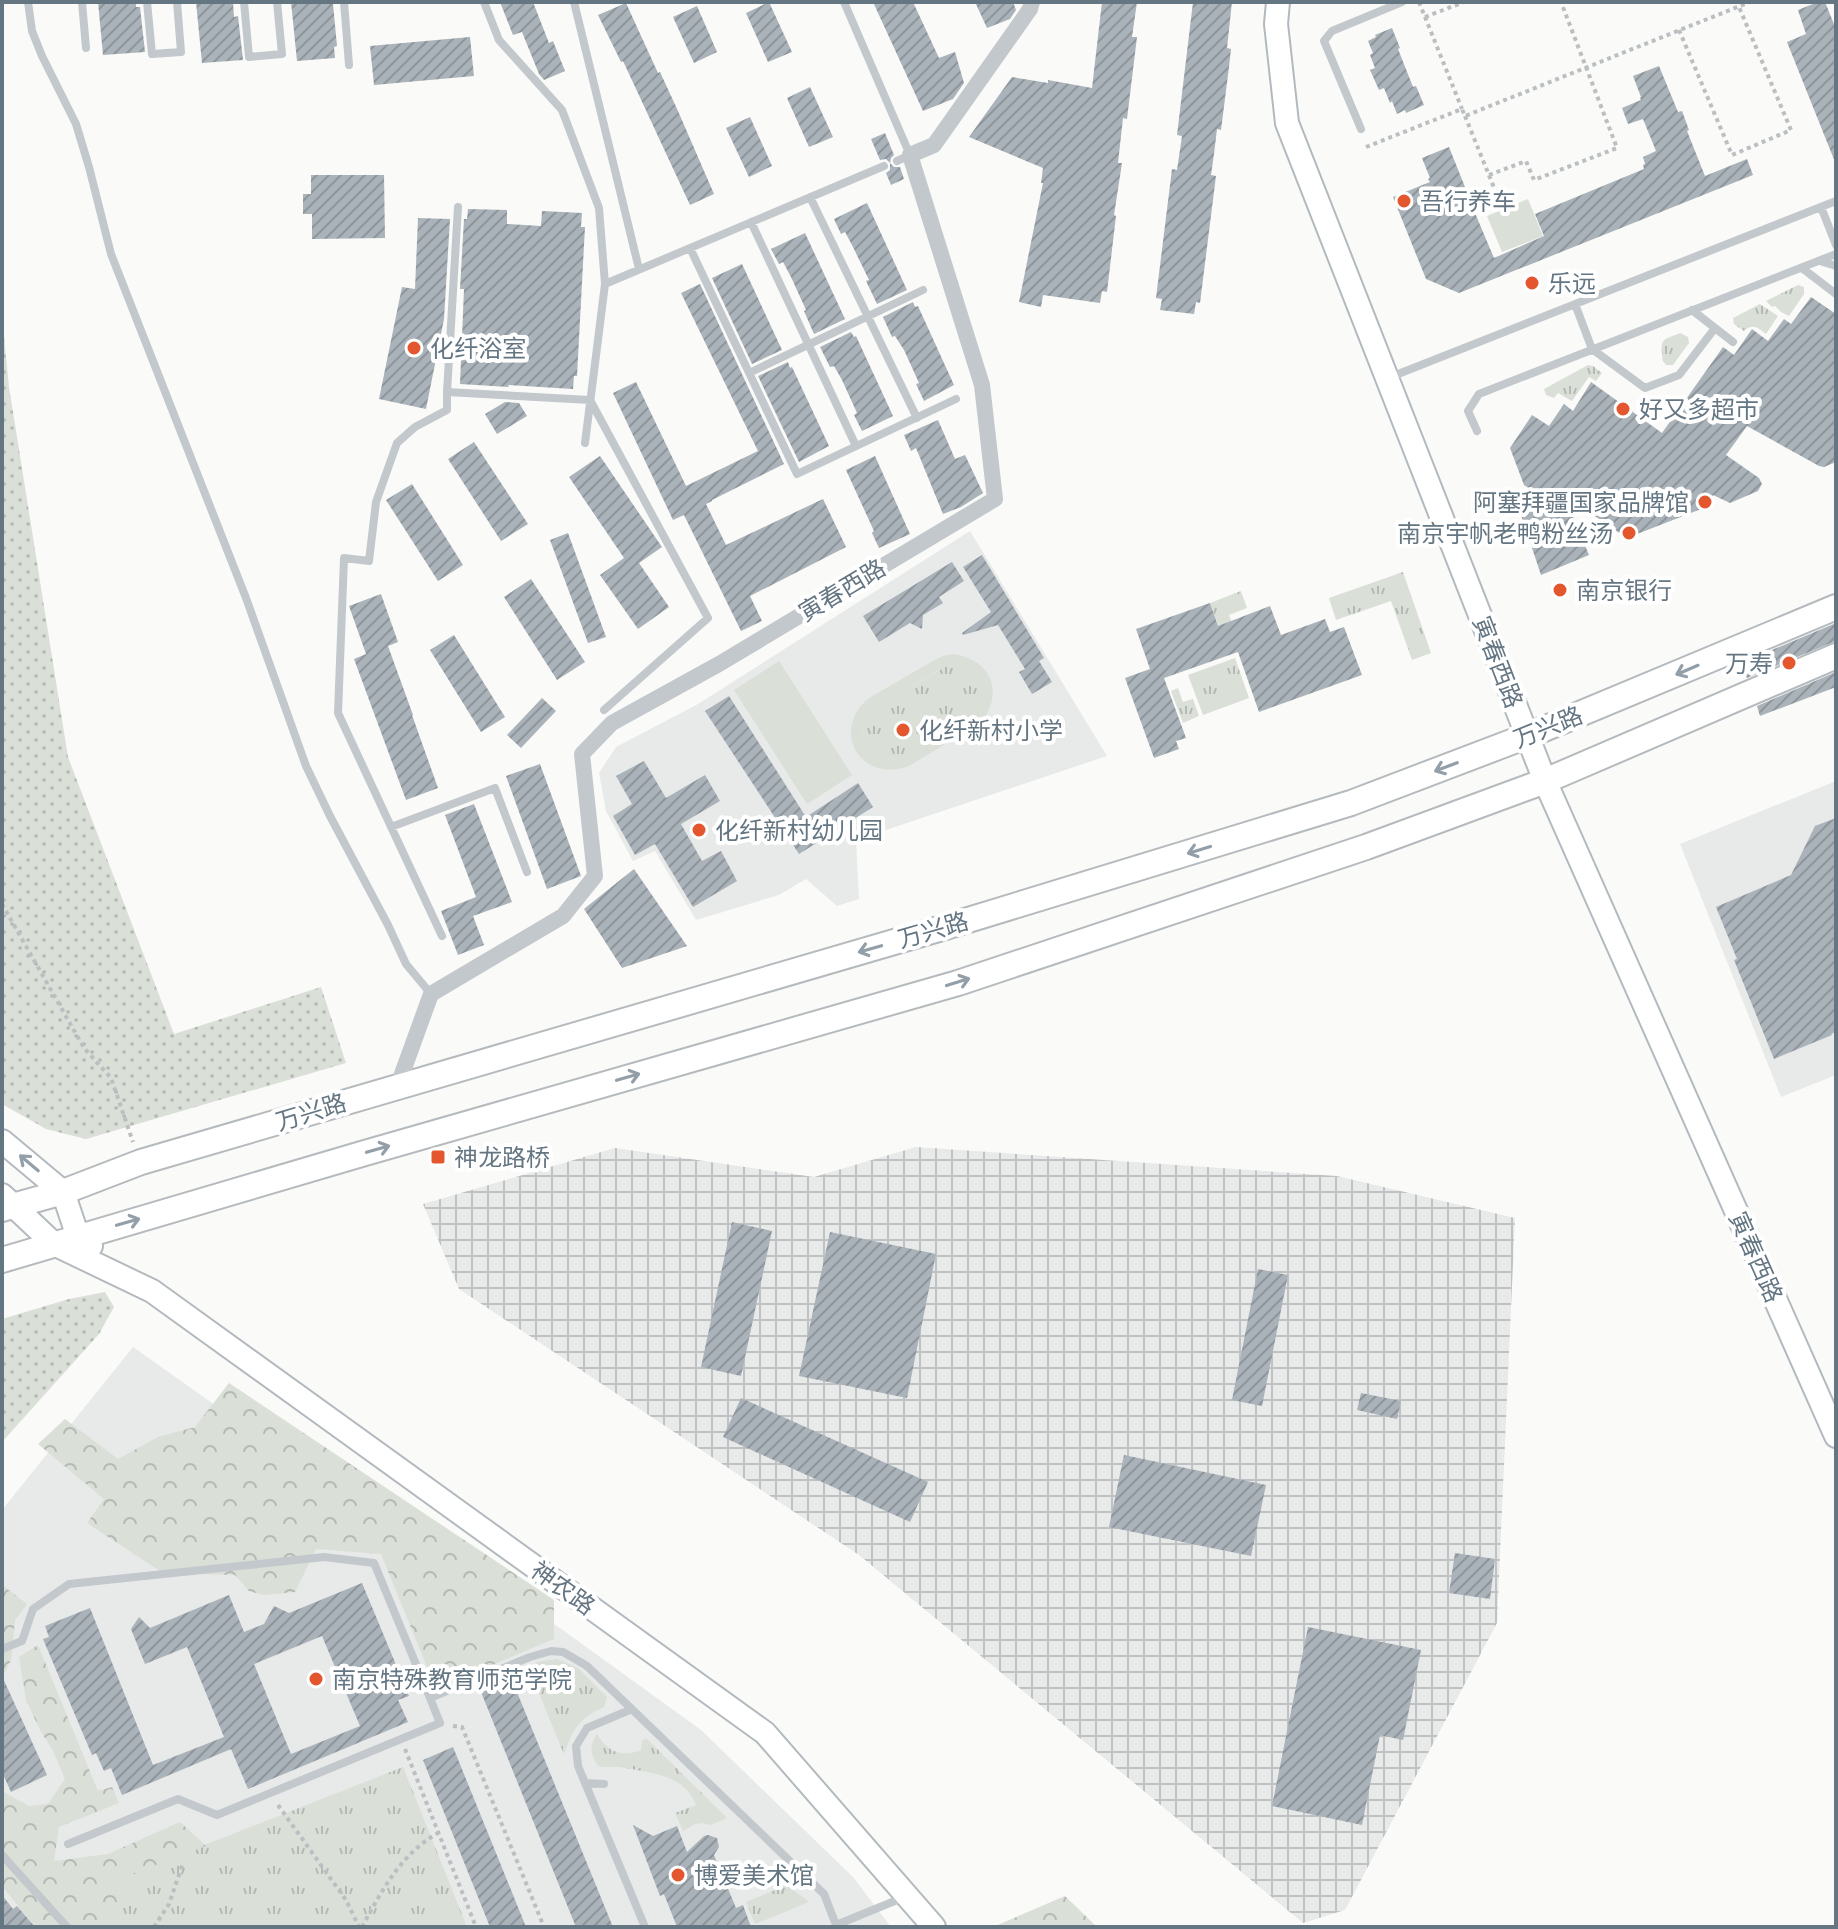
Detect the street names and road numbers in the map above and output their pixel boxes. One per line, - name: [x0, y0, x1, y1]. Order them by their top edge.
- street label: 寅春西路: [793, 552, 891, 628]
- street label: 寅春西路: [1466, 612, 1530, 712]
- street label: 万兴路: [1509, 699, 1587, 755]
- street label: 万兴路: [894, 905, 972, 955]
- street label: 万兴路: [272, 1087, 350, 1137]
- street label: 寅春西路: [1722, 1207, 1790, 1307]
- street label: 神农路: [525, 1554, 601, 1622]

